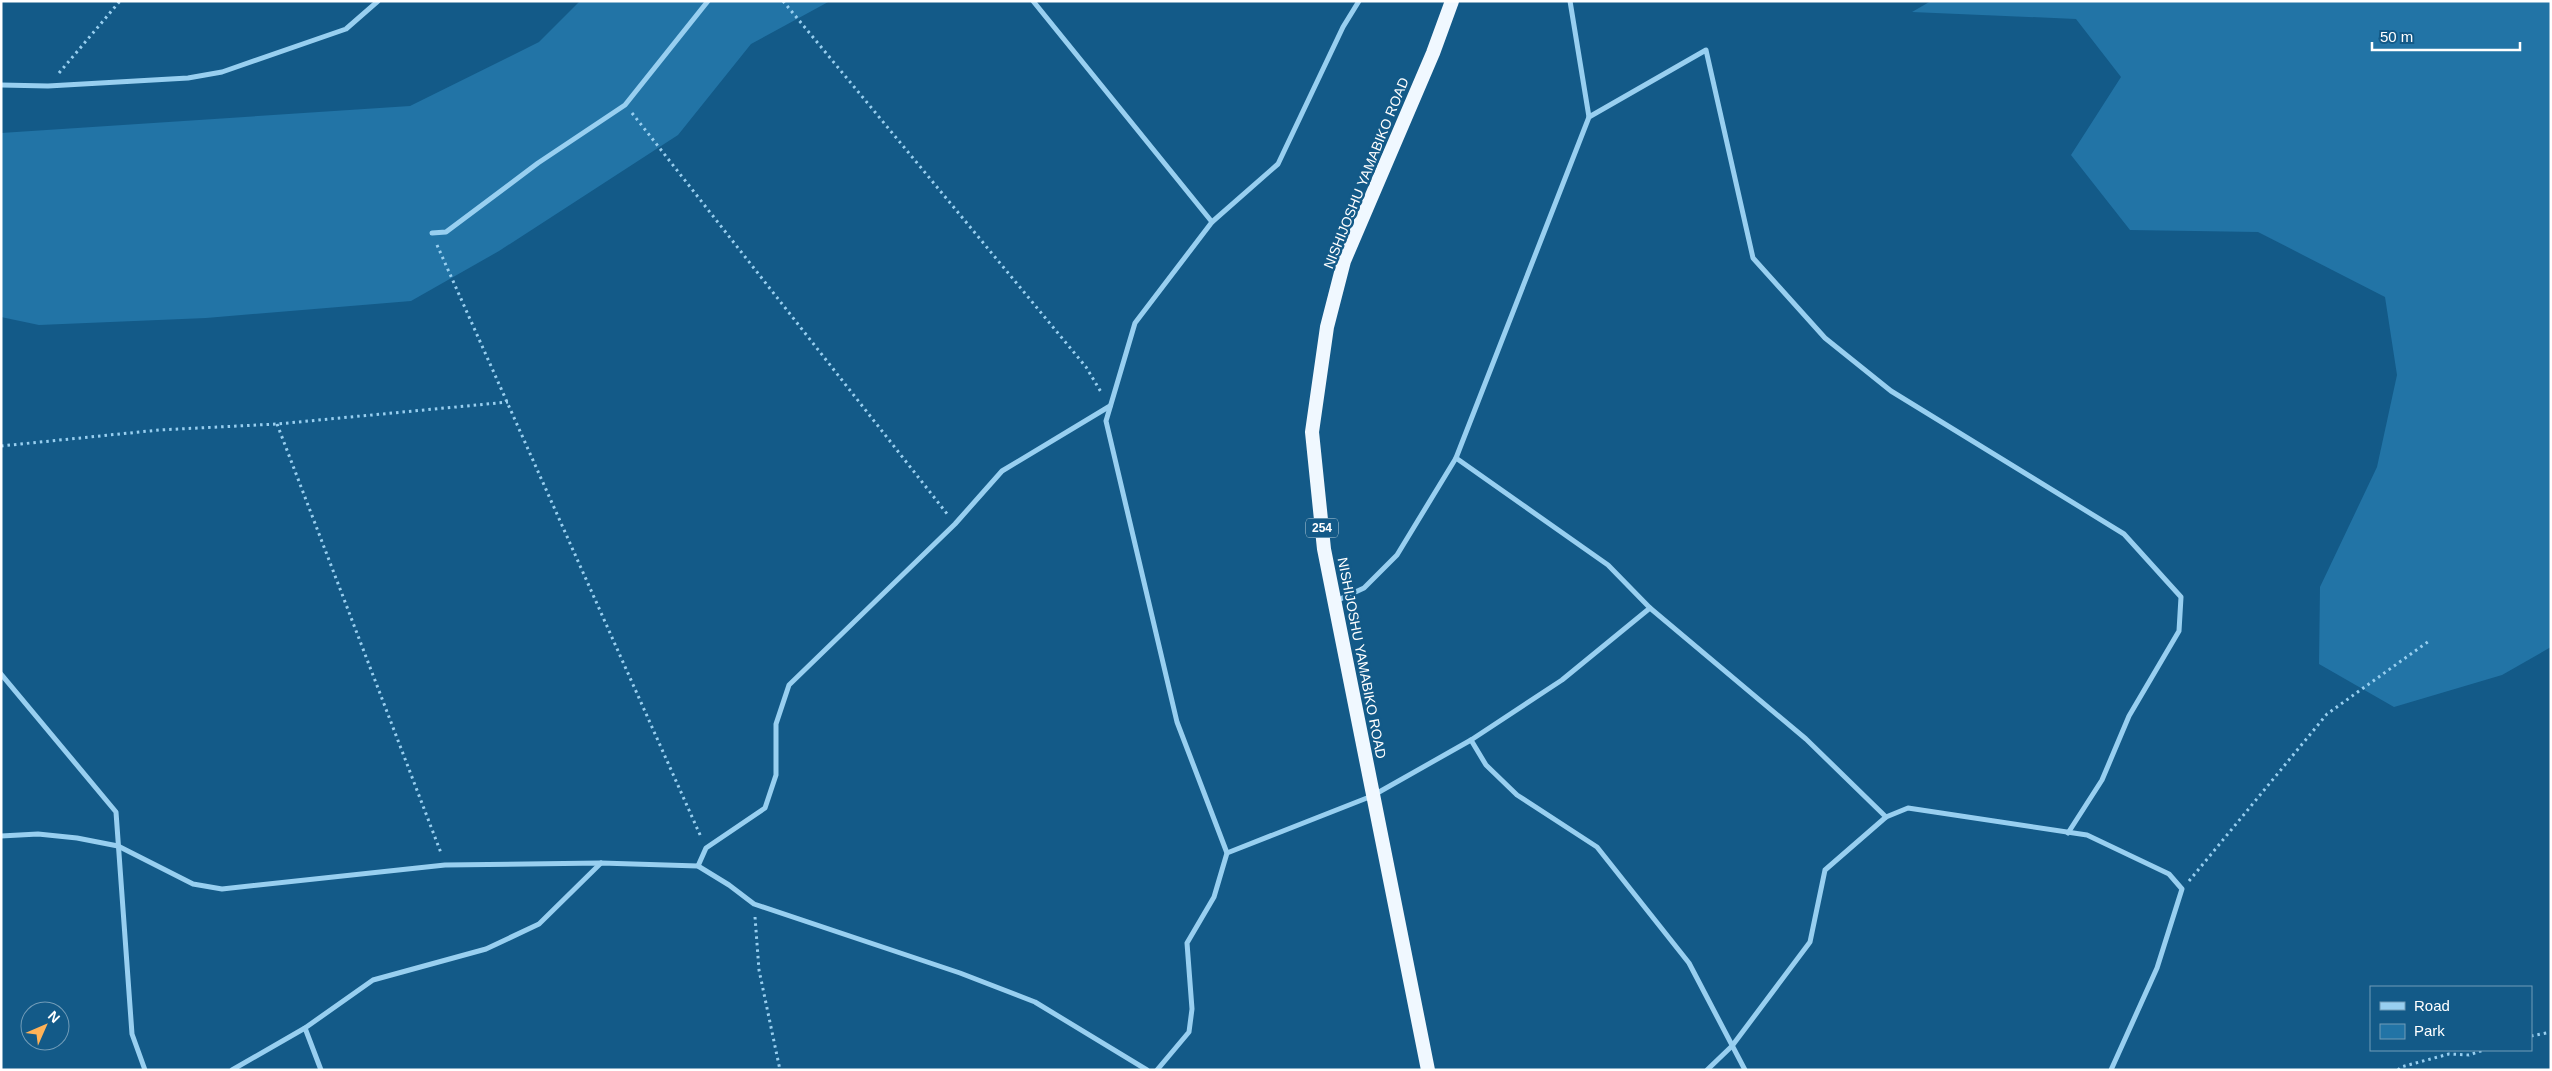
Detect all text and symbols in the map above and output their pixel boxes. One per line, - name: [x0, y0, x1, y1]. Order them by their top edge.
- scale bar: [2372, 20, 2520, 52]
- text: 50 m: [2380, 28, 2413, 45]
- street label: NISHIJOSHU YAMABIKO ROAD: [1320, 75, 1412, 271]
- road number: 254: [1306, 518, 1338, 538]
- street label: NISHIJOSHU YAMABIKO ROAD: [1335, 556, 1389, 760]
- legend: [2370, 986, 2532, 1051]
- text: Road: [2414, 997, 2450, 1014]
- north arrow: [20, 1001, 70, 1051]
- text: N: [45, 1008, 63, 1026]
- text: Park: [2414, 1022, 2445, 1039]

